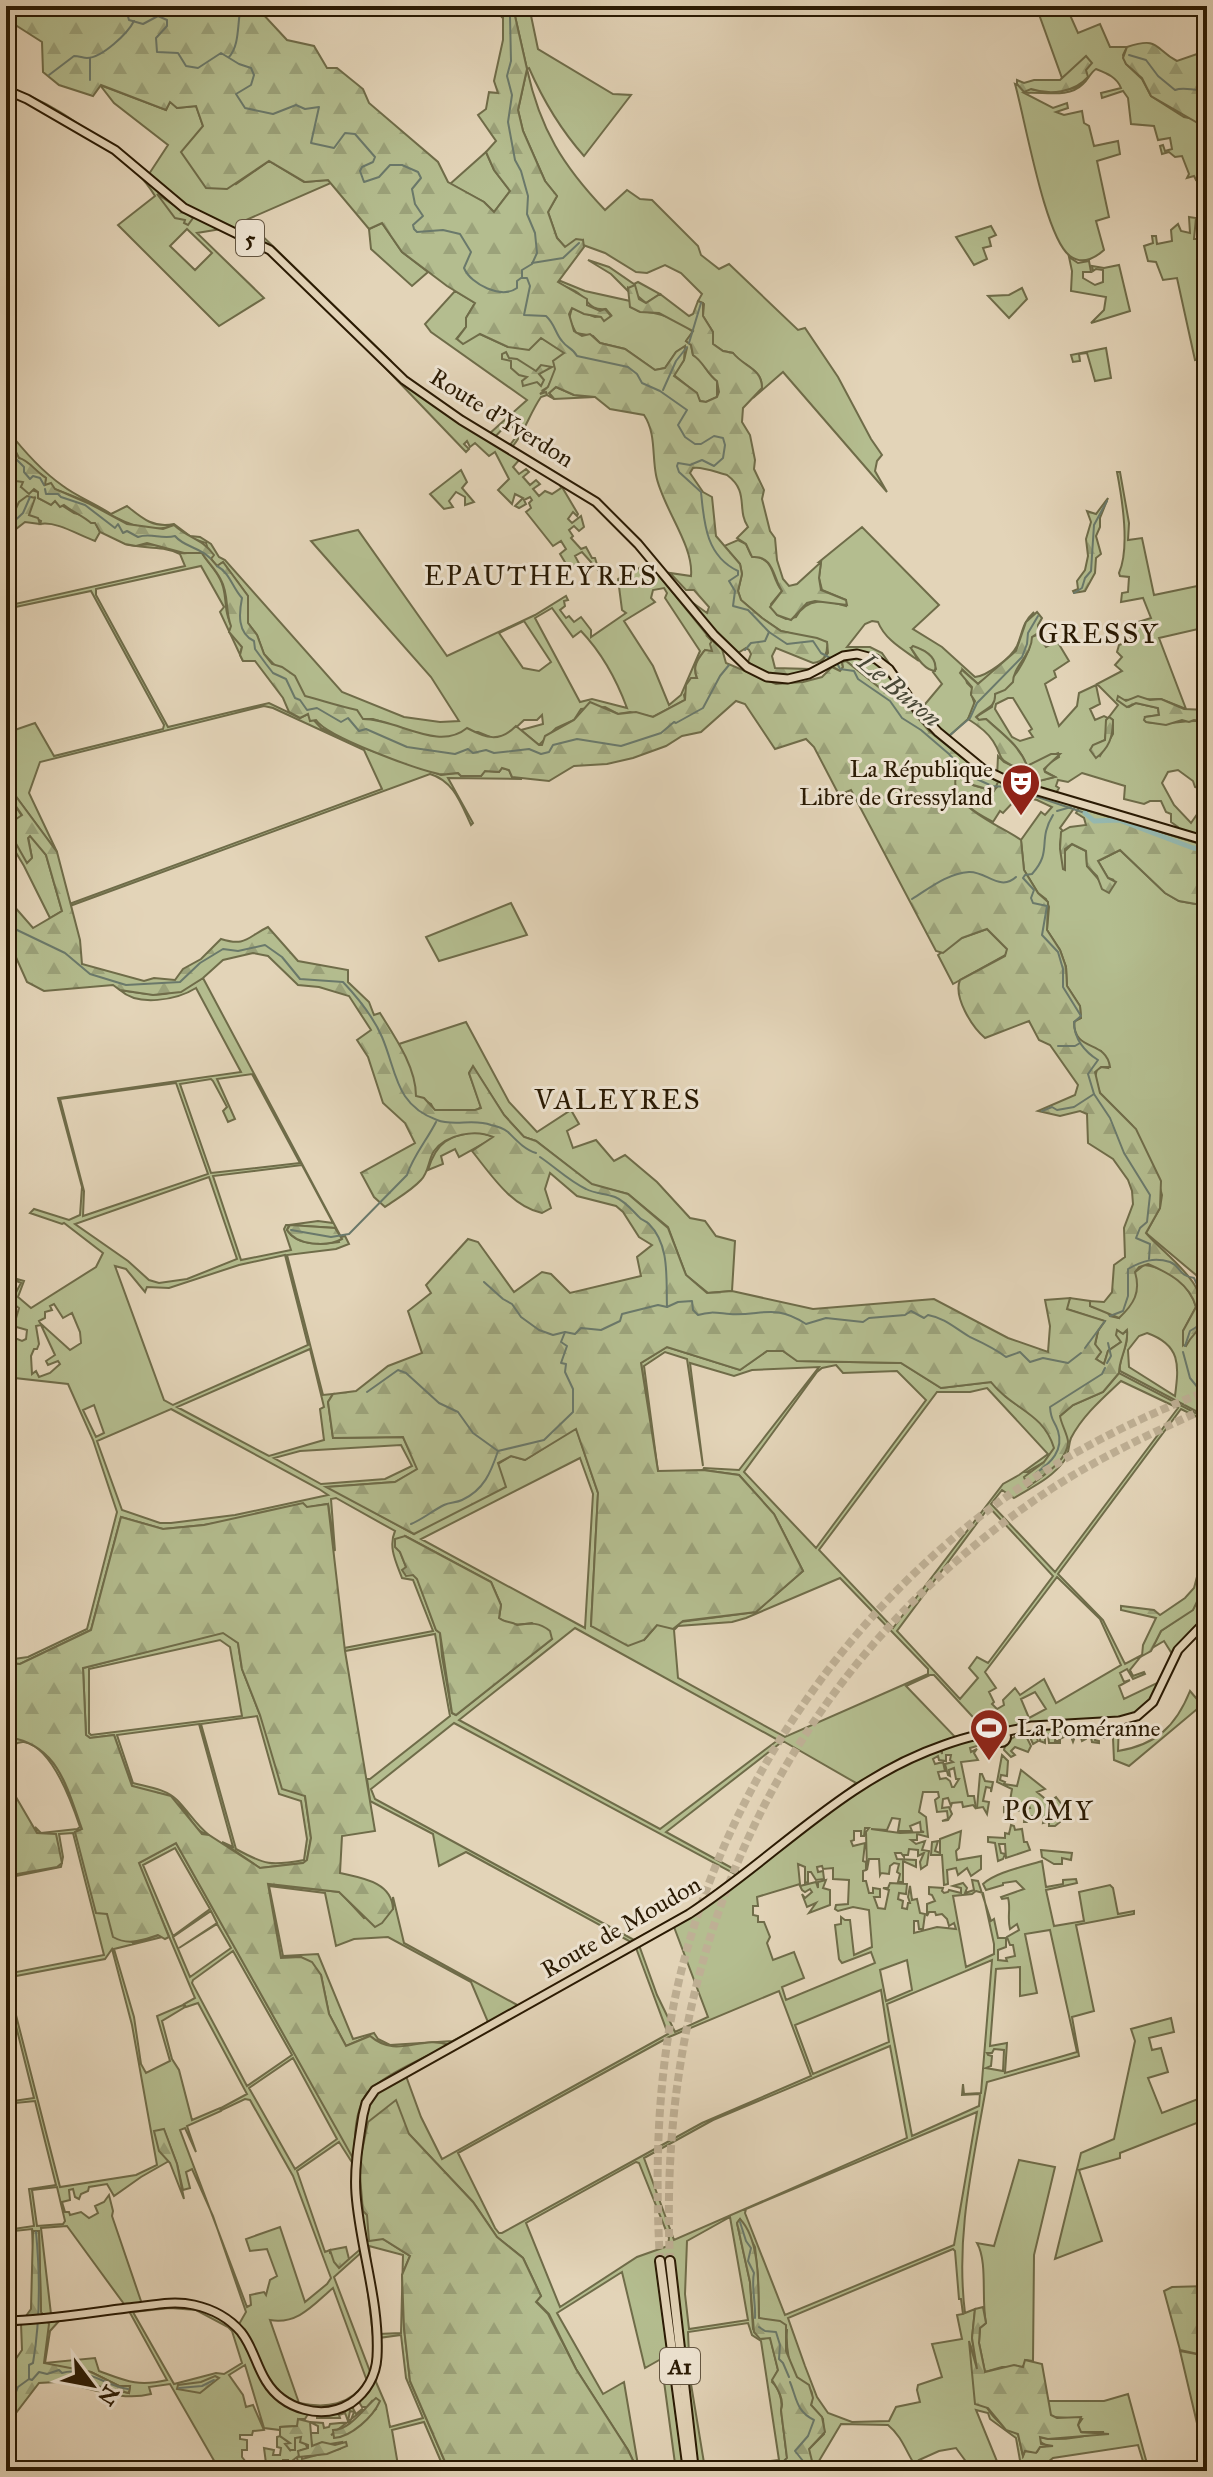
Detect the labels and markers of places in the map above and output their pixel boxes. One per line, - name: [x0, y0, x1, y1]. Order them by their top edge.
- place label: La République Libre de Gressyland: [799, 754, 993, 812]
- theatre icon: La République Libre de Gressyland: [1000, 762, 1042, 817]
- sports icon: La Poméranne: [968, 1707, 1010, 1762]
- place label: La Poméranne: [1017, 1713, 1161, 1743]

